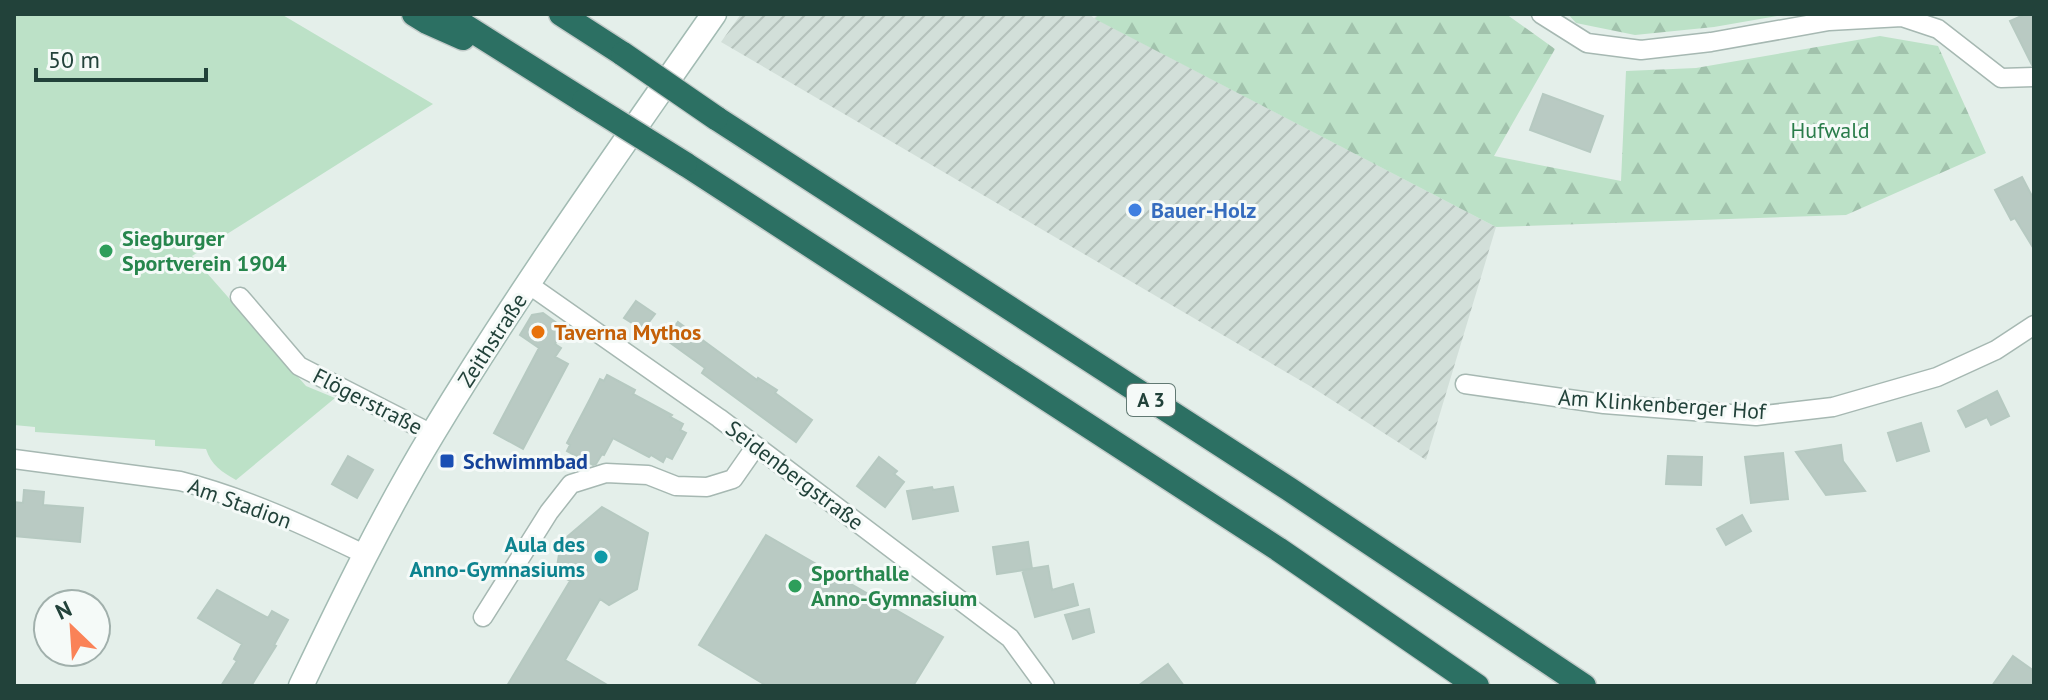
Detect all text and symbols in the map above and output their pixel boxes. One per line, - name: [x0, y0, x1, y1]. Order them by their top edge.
- scale bar: [36, 32, 206, 82]
- text: 50 m: [48, 44, 100, 75]
- park label: Hufwald: [1790, 116, 1870, 144]
- place label: Bauer-Holz: [1151, 196, 1256, 224]
- marker: Bauer-Holz: [1126, 201, 1144, 219]
- place label: Siegburger Sportverein 1904: [122, 224, 287, 277]
- marker: Siegburger Sportverein 1904: [97, 242, 115, 260]
- street label: Zeithstraße: [451, 288, 533, 392]
- place label: Taverna Mythos: [554, 318, 701, 346]
- marker: Taverna Mythos: [529, 323, 547, 341]
- street label: Flögerstraße: [308, 361, 428, 441]
- street label: Am Klinkenberger Hof: [1557, 383, 1768, 425]
- road number: A 3: [1127, 384, 1175, 416]
- street label: Seidenbergstraße: [720, 414, 870, 536]
- place label: Schwimmbad: [463, 447, 588, 475]
- marker: Schwimmbad: [438, 452, 456, 470]
- street label: Am Stadion: [184, 471, 296, 535]
- place label: Aula des Anno-Gymnasiums: [409, 530, 585, 583]
- marker: Aula des Anno-Gymnasiums: [592, 548, 610, 566]
- place label: Sporthalle Anno-Gymnasium: [811, 559, 977, 612]
- marker: Sporthalle Anno-Gymnasium: [786, 577, 804, 595]
- north arrow: [32, 588, 112, 668]
- text: N: [51, 594, 76, 626]

